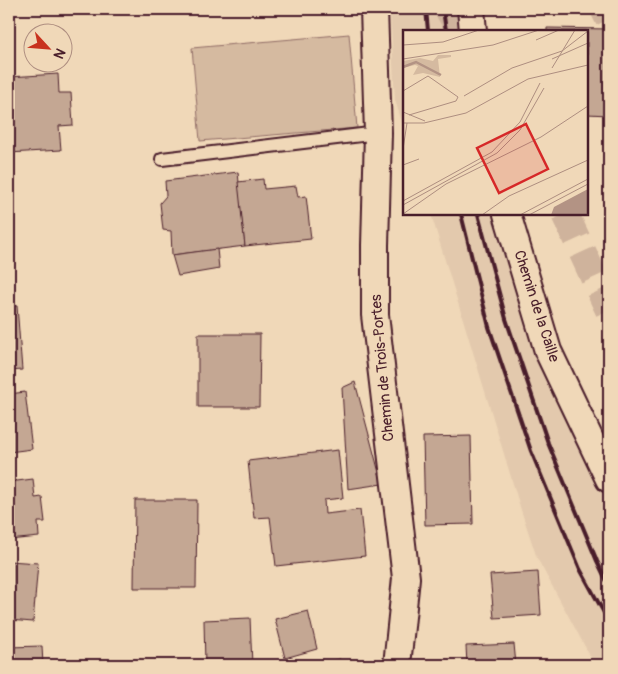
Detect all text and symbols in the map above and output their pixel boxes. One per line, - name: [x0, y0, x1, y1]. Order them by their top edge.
- north arrow: [22, 22, 72, 72]
- inset map: [403, 30, 588, 215]
- text: N: [50, 45, 69, 61]
- street label: Chemin de la Caille: [509, 248, 564, 365]
- street label: Chemin de Trois-Portes: [367, 293, 398, 442]

